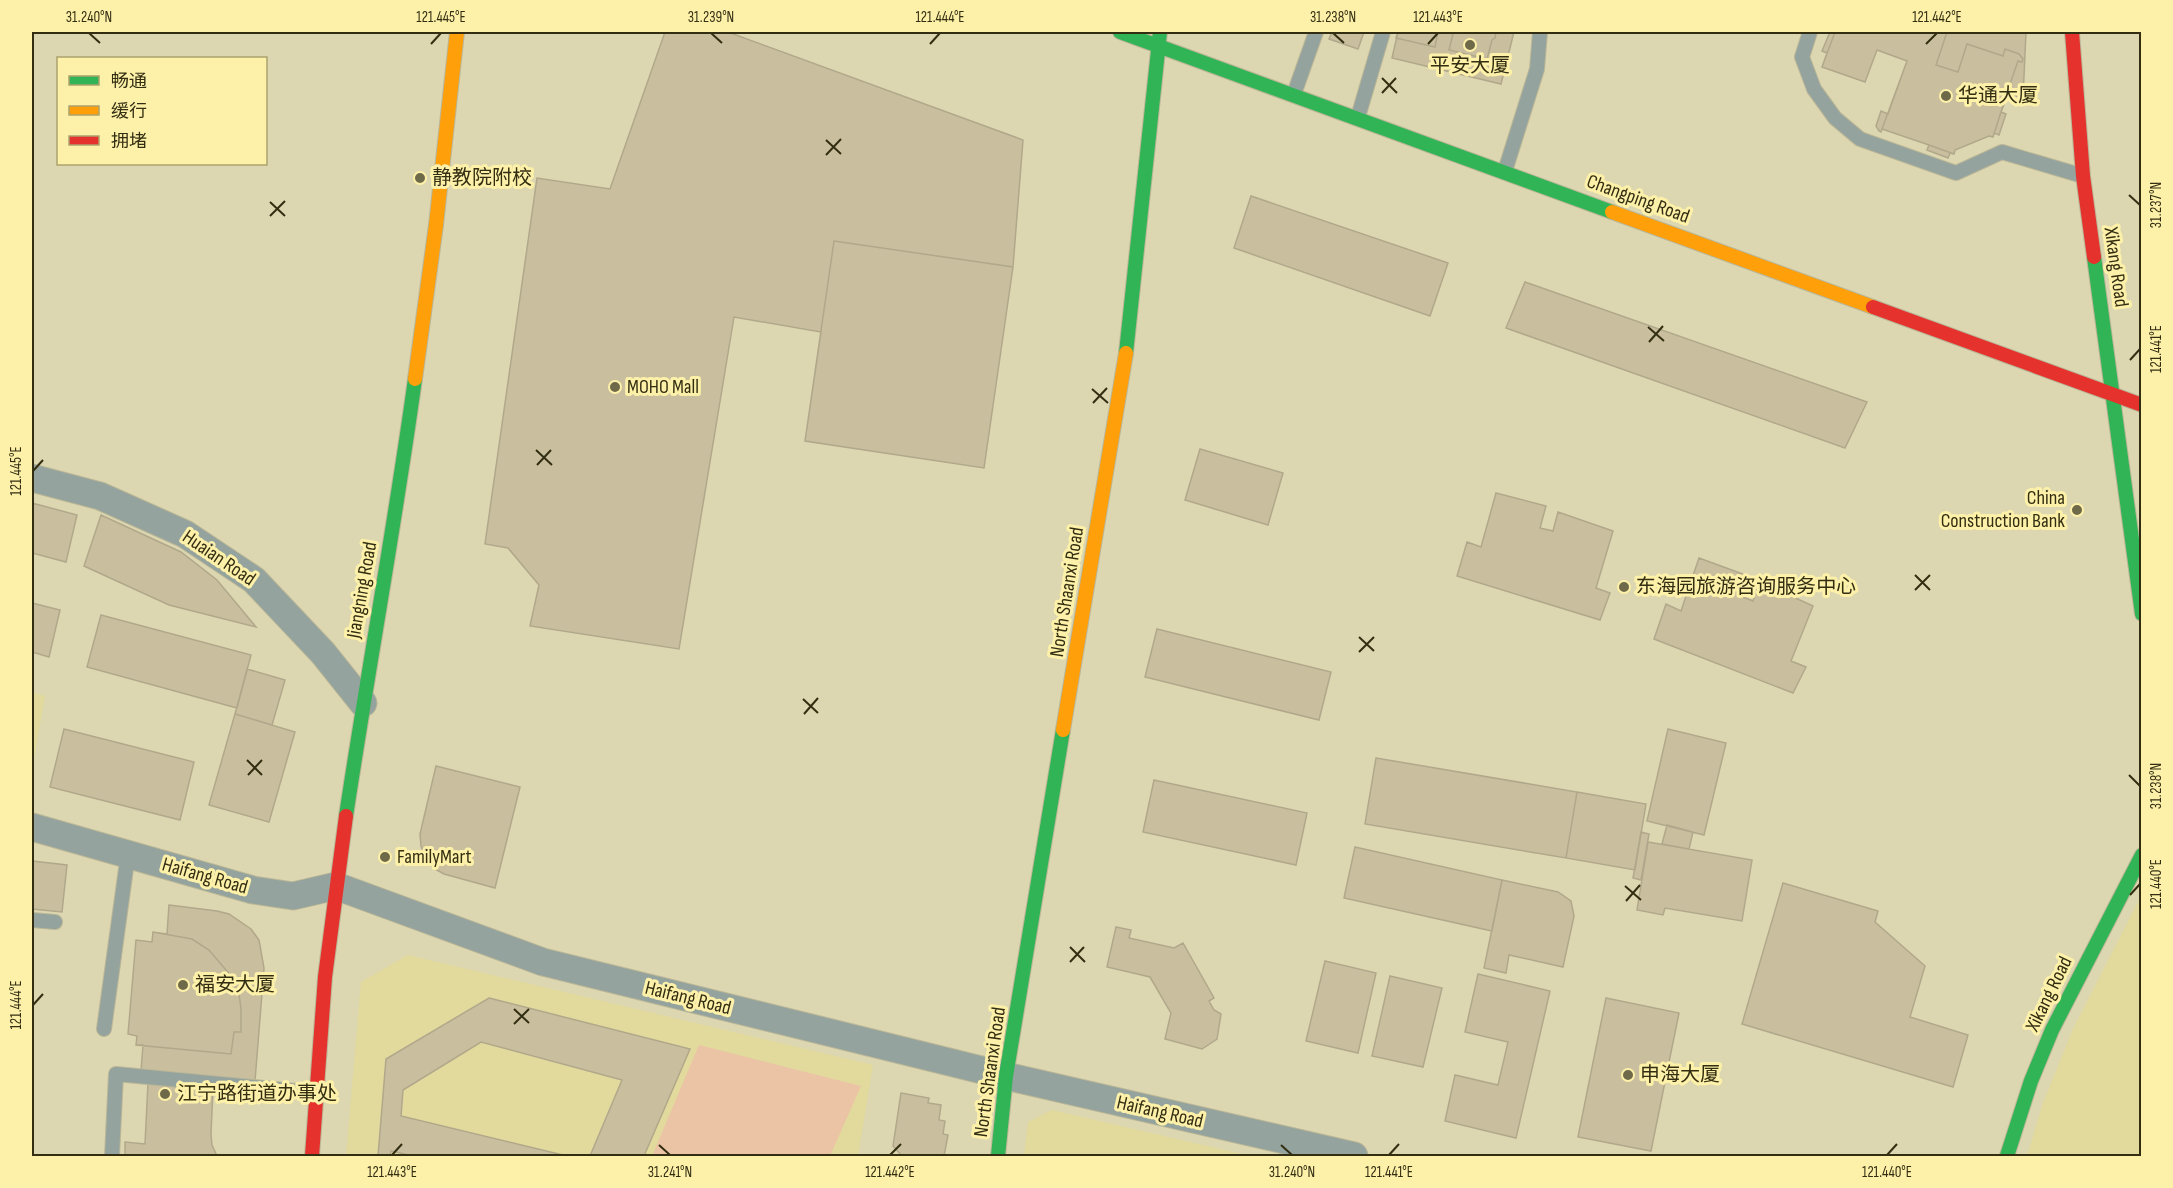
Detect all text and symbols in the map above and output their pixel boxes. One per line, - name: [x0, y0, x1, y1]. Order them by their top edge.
- text: 31.240°N: [66, 8, 112, 27]
- text: 121.445°E: [416, 8, 466, 27]
- text: 31.239°N: [688, 8, 734, 27]
- text: 121.444°E: [915, 8, 965, 27]
- text: 31.238°N: [1310, 8, 1356, 27]
- text: 121.443°E: [1413, 8, 1463, 27]
- text: 121.442°E: [1912, 8, 1962, 27]
- marker: 平安大厦: [1463, 38, 1477, 52]
- place label: 平安大厦: [1430, 54, 1510, 78]
- legend: [57, 57, 267, 165]
- text: 畅通: [111, 71, 147, 92]
- place label: 华通大厦: [1958, 84, 2038, 108]
- marker: 华通大厦: [1939, 89, 1953, 103]
- text: 缓行: [111, 101, 147, 122]
- text: 拥堵: [111, 131, 147, 152]
- place label: 静教院附校: [432, 166, 532, 190]
- street label: Changping Road: [1583, 169, 1693, 229]
- marker: 静教院附校: [413, 171, 427, 185]
- text: 31.237°N: [2147, 182, 2166, 228]
- street label: Xikang Road: [2098, 224, 2133, 309]
- text: 121.441°E: [2147, 325, 2166, 373]
- place label: MOHO Mall: [627, 375, 699, 399]
- marker: MOHO Mall: [608, 380, 622, 394]
- text: 121.445°E: [7, 446, 26, 496]
- place label: China Construction Bank: [1941, 486, 2065, 533]
- marker: China Construction Bank: [2070, 503, 2084, 517]
- street label: Huaian Road: [178, 525, 260, 591]
- street label: North Shaanxi Road: [1045, 525, 1089, 659]
- street label: Jiangning Road: [342, 540, 382, 641]
- place label: 东海园旅游咨询服务中心: [1636, 575, 1856, 599]
- marker: 东海园旅游咨询服务中心: [1617, 580, 1631, 594]
- text: 31.238°N: [2147, 763, 2166, 809]
- place label: FamilyMart: [397, 845, 472, 869]
- marker: FamilyMart: [378, 850, 392, 864]
- street label: Haifang Road: [159, 852, 251, 900]
- text: 121.440°E: [2147, 859, 2166, 909]
- street label: Xikang Road: [2020, 953, 2077, 1036]
- place label: 福安大厦: [195, 973, 275, 997]
- street label: Haifang Road: [642, 976, 734, 1020]
- marker: 福安大厦: [176, 978, 190, 992]
- text: 121.444°E: [7, 980, 26, 1030]
- street label: North Shaanxi Road: [969, 1005, 1011, 1139]
- place label: 申海大厦: [1640, 1063, 1720, 1087]
- marker: 申海大厦: [1621, 1068, 1635, 1082]
- place label: 江宁路街道办事处: [177, 1082, 337, 1106]
- marker: 江宁路街道办事处: [158, 1087, 172, 1101]
- street label: Haifang Road: [1114, 1090, 1206, 1134]
- text: 121.443°E: [367, 1163, 417, 1182]
- text: 31.241°N: [648, 1163, 692, 1182]
- text: 121.442°E: [865, 1163, 915, 1182]
- text: 31.240°N: [1269, 1163, 1315, 1182]
- text: 121.441°E: [1365, 1163, 1413, 1182]
- text: 121.440°E: [1862, 1163, 1912, 1182]

